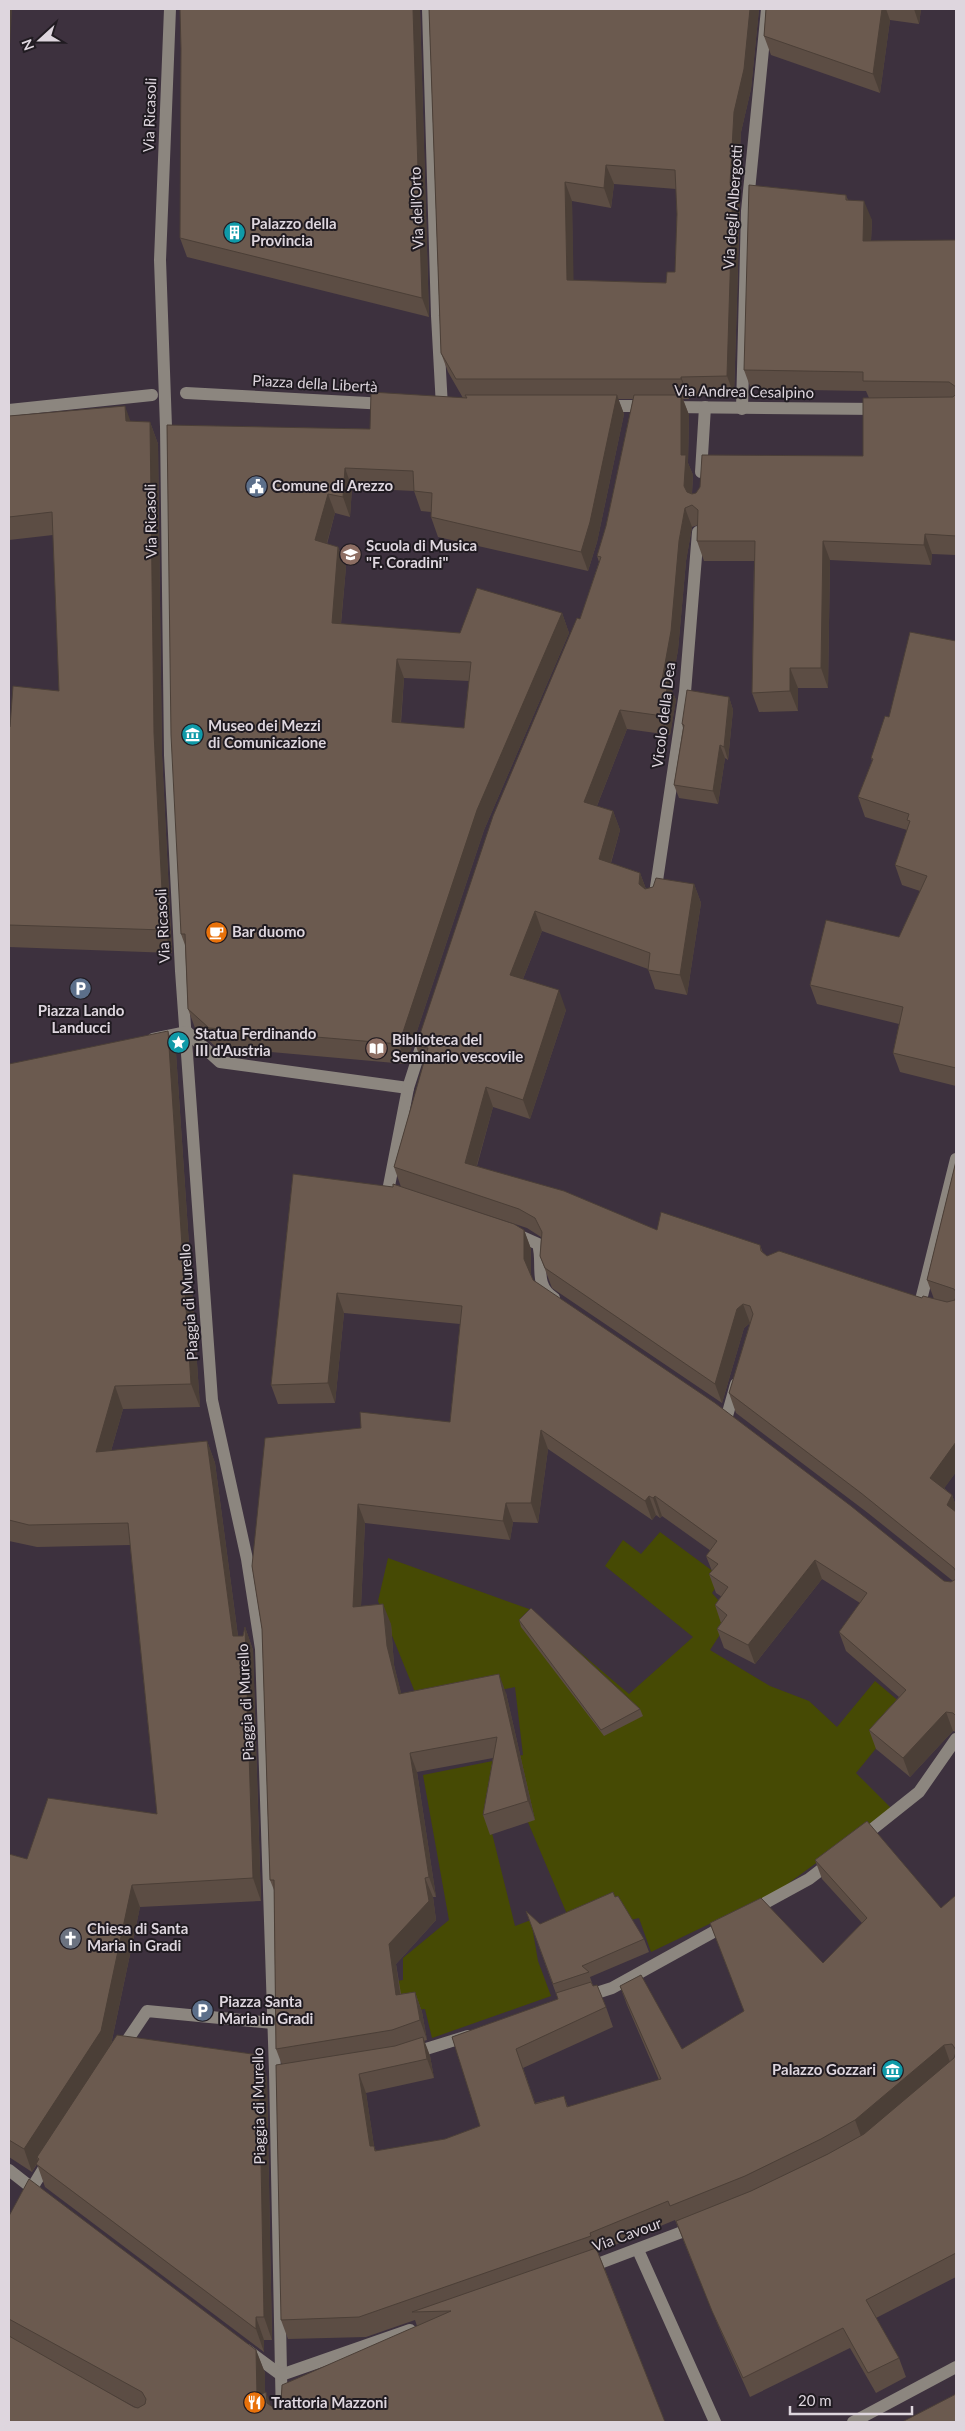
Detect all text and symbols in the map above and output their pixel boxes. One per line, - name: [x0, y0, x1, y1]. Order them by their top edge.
- north arrow: [15, 15, 65, 65]
- text: N: [18, 37, 37, 53]
- street label: Via Ricasoli: [139, 77, 159, 153]
- street label: Via degli Albergotti: [719, 144, 745, 270]
- street label: Via dell'Orto: [406, 166, 426, 250]
- place label: Palazzo della Provincia: [251, 214, 337, 249]
- building icon: Palazzo della Provincia: [223, 221, 247, 245]
- street label: Piazza della Libertà: [252, 371, 378, 395]
- street label: Via Andrea Cesalpino: [674, 381, 814, 401]
- public building icon: Comune di Arezzo: [244, 474, 268, 498]
- place label: Comune di Arezzo: [272, 476, 393, 494]
- street label: Via Ricasoli: [140, 484, 160, 559]
- place label: Scuola di Musica "F. Coradini": [366, 536, 477, 571]
- school or university icon: Scuola di Musica "F. Coradini": [338, 543, 362, 567]
- street label: Vicolo della Dea: [648, 661, 678, 769]
- place label: Museo dei Mezzi di Comunicazione: [208, 716, 326, 751]
- museum icon: Museo dei Mezzi di Comunicazione: [180, 723, 204, 747]
- street label: Via Ricasoli: [151, 888, 173, 964]
- cafe icon: Bar duomo: [204, 920, 228, 944]
- place label: Bar duomo: [232, 922, 305, 940]
- parking icon: Piazza Lando Landucci: [69, 976, 93, 1000]
- place label: Piazza Lando Landucci: [38, 1001, 125, 1036]
- place label: Statua Ferdinando III d'Austria: [195, 1024, 317, 1059]
- place label: Biblioteca del Seminario vescovile: [392, 1030, 523, 1065]
- place icon: Statua Ferdinando III d'Austria: [167, 1031, 191, 1055]
- library icon: Biblioteca del Seminario vescovile: [364, 1037, 388, 1061]
- street label: Piaggia di Murello: [175, 1243, 201, 1361]
- street label: Piaggia di Murello: [233, 1643, 257, 1761]
- place label: Chiesa di Santa Maria in Gradi: [87, 1919, 188, 1954]
- church icon: Chiesa di Santa Maria in Gradi: [59, 1926, 83, 1950]
- place label: Piazza Santa Maria in Gradi: [219, 1992, 314, 2027]
- parking icon: Piazza Santa Maria in Gradi: [191, 1999, 215, 2023]
- street label: Piaggia di Murello: [248, 2047, 268, 2165]
- museum icon: Palazzo Gozzari: [880, 2058, 904, 2082]
- place label: Palazzo Gozzari: [772, 2060, 876, 2078]
- street label: Via Cavour: [590, 2213, 664, 2255]
- scale bar: [790, 2384, 912, 2416]
- restaurant icon: Trattoria Mazzoni: [243, 2391, 267, 2415]
- text: 20 m: [798, 2391, 832, 2409]
- place label: Trattoria Mazzoni: [271, 2393, 388, 2411]

